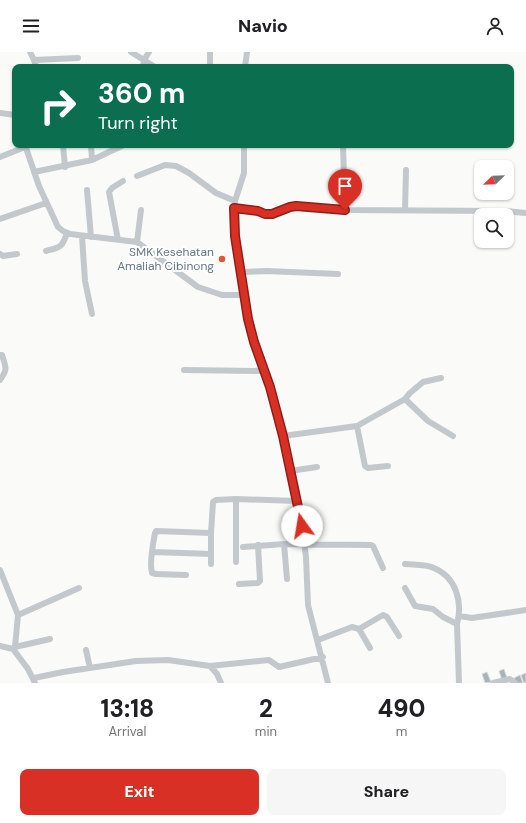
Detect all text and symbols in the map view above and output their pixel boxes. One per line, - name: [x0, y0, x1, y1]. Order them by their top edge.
- text: Navio: [238, 14, 288, 38]
- icon: menu: [20, 15, 42, 37]
- icon: person: [484, 15, 506, 37]
- text: 360 m: [98, 75, 185, 112]
- icon: right: [32, 80, 84, 132]
- text: Turn right: [98, 111, 178, 135]
- north arrow: [474, 160, 514, 200]
- map controls: [474, 160, 514, 248]
- pin: [328, 169, 362, 210]
- icon: arrive: [334, 175, 356, 197]
- button: search: [474, 208, 514, 248]
- place label: SMK Kesehatan Amaliah Cibinong: [117, 244, 214, 274]
- marker: SMK Kesehatan Amaliah Cibinong: [217, 254, 227, 264]
- position arrow: [281, 505, 323, 547]
- text: 13:18: [101, 693, 154, 724]
- text: 2: [259, 693, 273, 724]
- text: 490: [378, 693, 425, 724]
- text: Arrival: [108, 723, 146, 740]
- text: min: [255, 723, 277, 740]
- text: m: [396, 723, 407, 740]
- button: Exit: [20, 769, 259, 815]
- button: Share: [267, 769, 506, 815]

